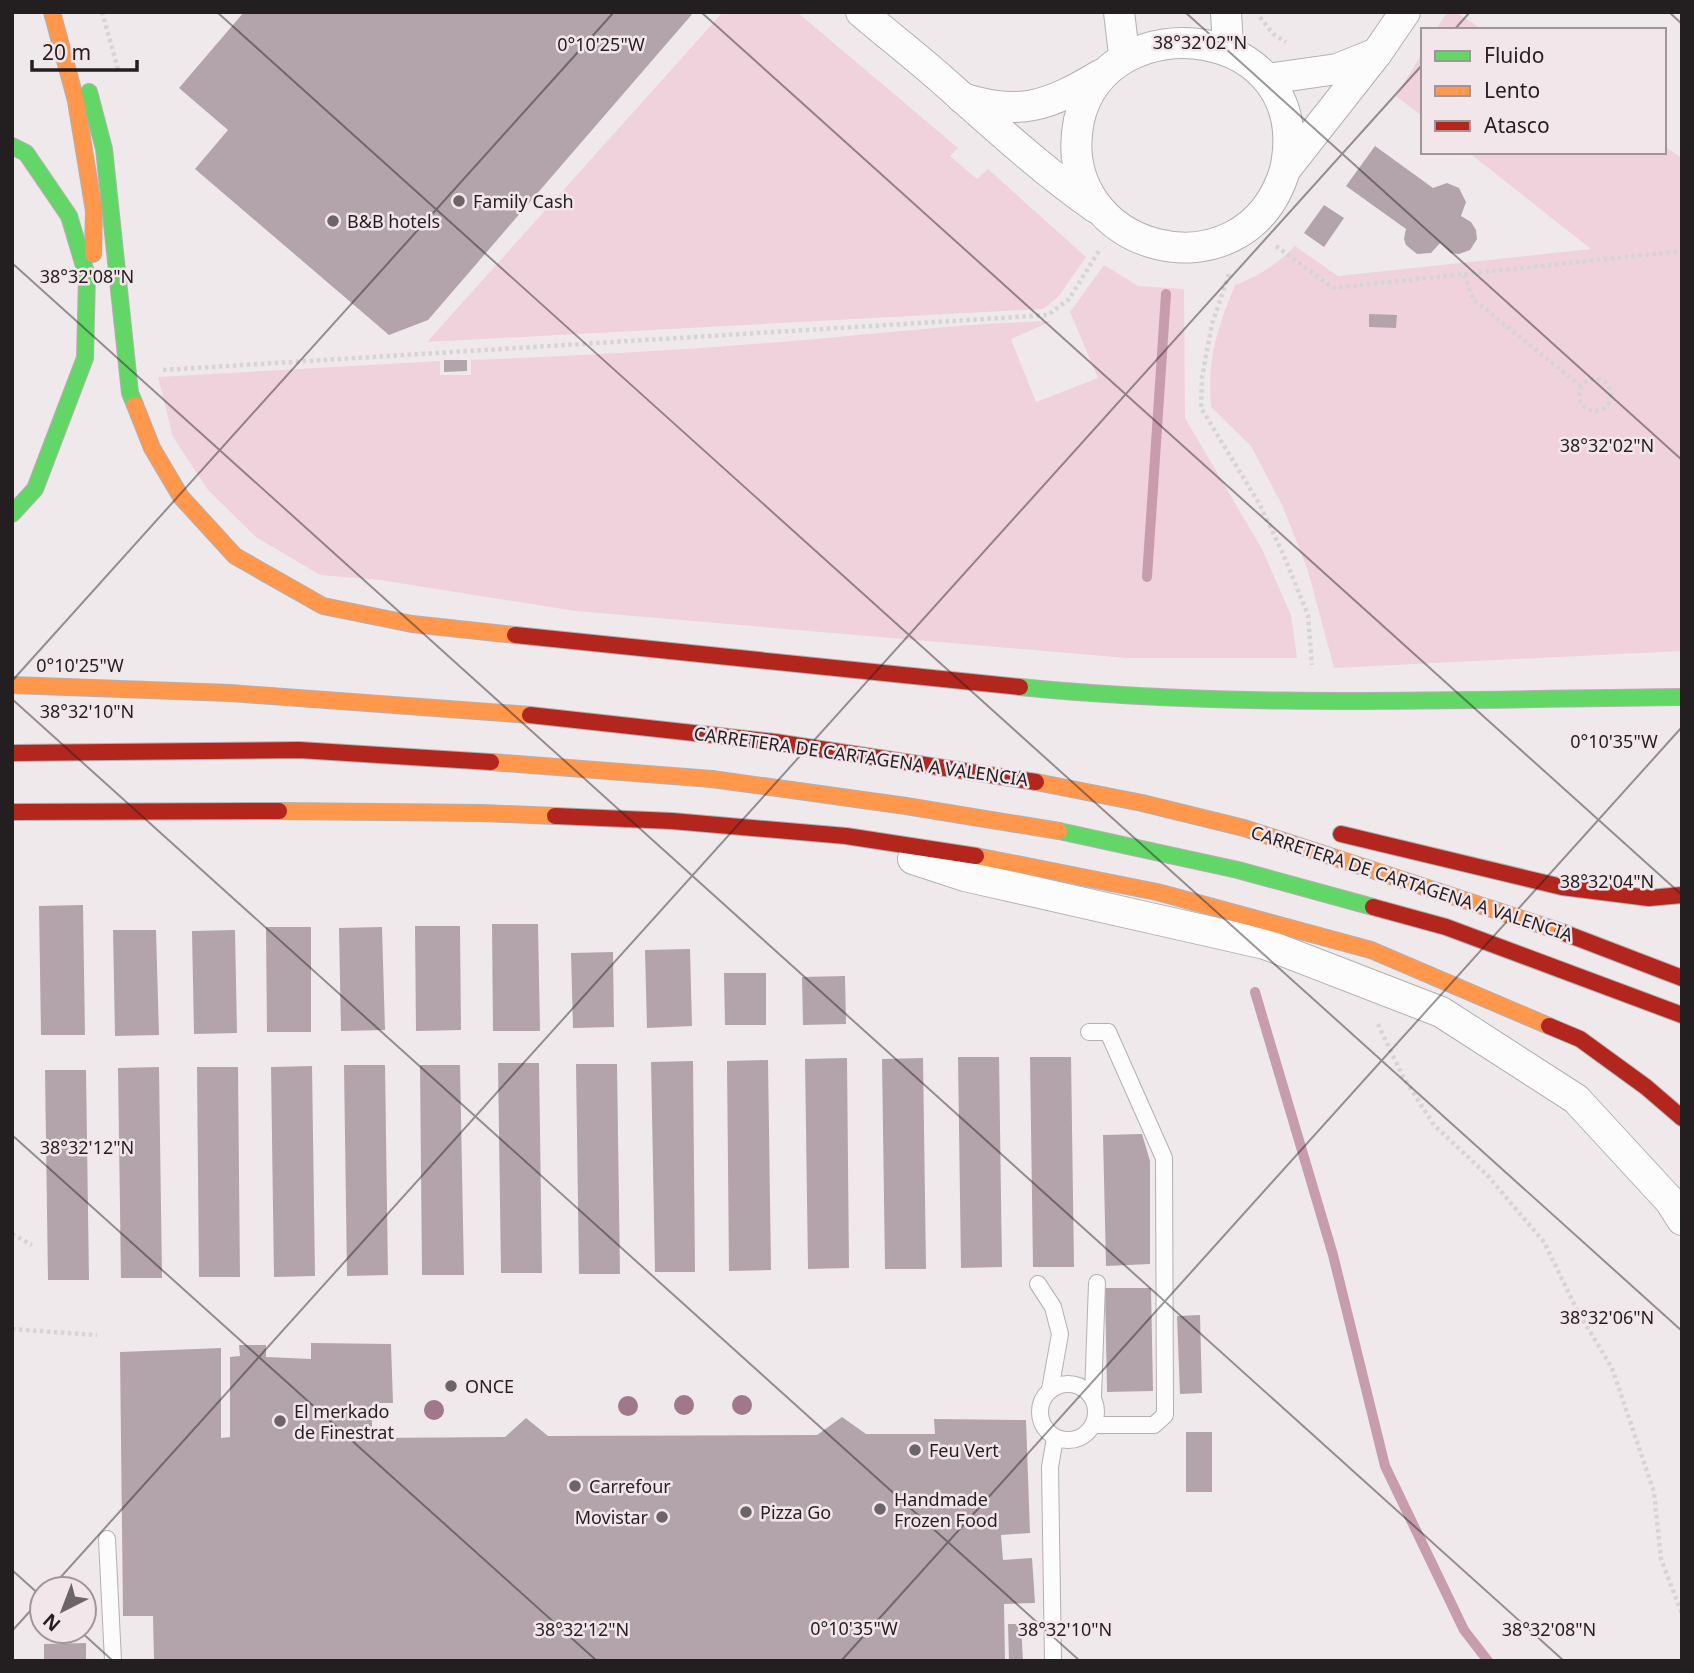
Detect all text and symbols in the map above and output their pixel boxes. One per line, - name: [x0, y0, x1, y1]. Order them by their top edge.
- scale bar: [32, 28, 136, 72]
- legend: [1421, 28, 1666, 154]
- text: 38°32'02"N: [1153, 30, 1247, 54]
- text: 0°10'25"W: [557, 32, 645, 56]
- text: 20 m: [42, 38, 91, 66]
- text: Fluido: [1484, 41, 1544, 69]
- text: Lento: [1484, 76, 1540, 104]
- text: Atasco: [1484, 111, 1550, 139]
- place label: Family Cash: [473, 189, 574, 213]
- marker: Family Cash: [451, 193, 467, 209]
- place label: B&B hotels: [347, 209, 440, 233]
- marker: B&B hotels: [325, 213, 341, 229]
- text: 38°32'08"N: [40, 264, 134, 288]
- text: 38°32'02"N: [1560, 433, 1654, 457]
- text: 0°10'25"W: [36, 653, 124, 677]
- text: 38°32'10"N: [40, 699, 134, 723]
- street label: CARRETERA DE CARTAGENA A VALENCIA: [692, 721, 1030, 791]
- text: 0°10'35"W: [1570, 729, 1658, 753]
- street label: CARRETERA DE CARTAGENA A VALENCIA: [1248, 819, 1577, 947]
- text: 38°32'04"N: [1560, 869, 1654, 893]
- text: 38°32'12"N: [40, 1135, 134, 1159]
- text: 38°32'06"N: [1560, 1305, 1654, 1329]
- place label: ONCE: [465, 1374, 514, 1398]
- marker: ONCE: [443, 1378, 459, 1394]
- place label: El merkado de Finestrat: [294, 1399, 394, 1444]
- marker: El merkado de Finestrat: [272, 1413, 288, 1429]
- place label: Feu Vert: [929, 1438, 999, 1462]
- marker: Feu Vert: [907, 1442, 923, 1458]
- place label: Carrefour: [589, 1474, 671, 1498]
- marker: Carrefour: [567, 1478, 583, 1494]
- place label: Handmade Frozen Food: [894, 1487, 998, 1532]
- place label: Pizza Go: [760, 1500, 831, 1524]
- marker: Handmade Frozen Food: [872, 1501, 888, 1517]
- marker: Pizza Go: [738, 1504, 754, 1520]
- place label: Movistar: [575, 1505, 649, 1529]
- marker: Movistar: [654, 1509, 670, 1525]
- north arrow: [28, 1575, 98, 1645]
- text: N: [37, 1608, 66, 1637]
- text: 0°10'35"W: [810, 1616, 898, 1640]
- text: 38°32'12"N: [535, 1617, 629, 1641]
- text: 38°32'10"N: [1018, 1617, 1112, 1641]
- text: 38°32'08"N: [1502, 1617, 1596, 1641]

